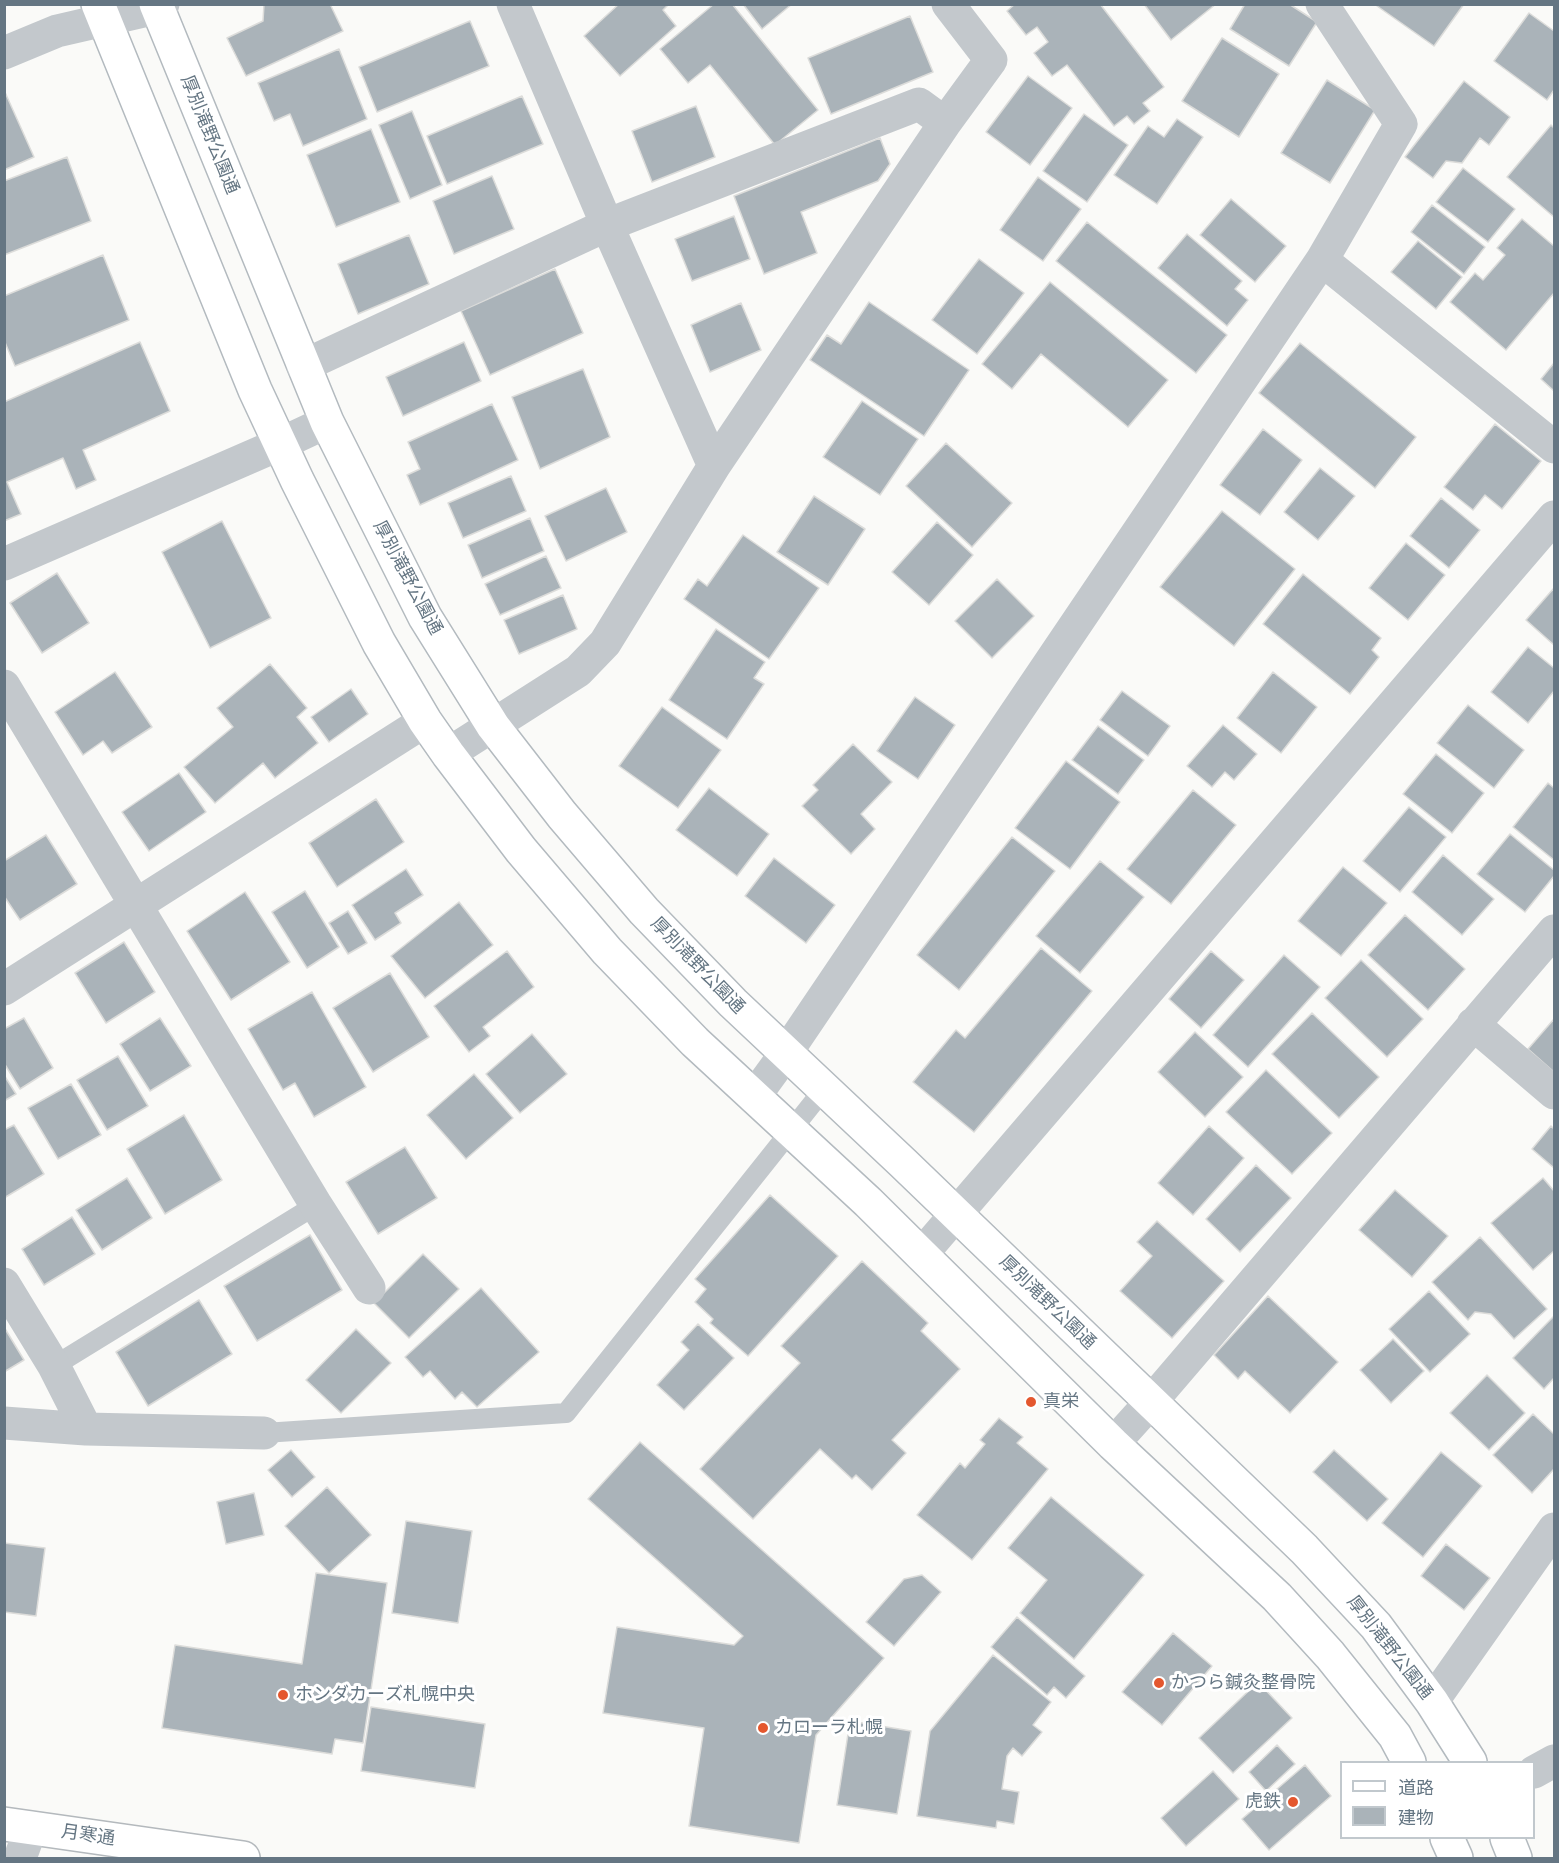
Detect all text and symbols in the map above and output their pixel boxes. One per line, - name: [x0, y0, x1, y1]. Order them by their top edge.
- street label: 厚別滝野公園通: [175, 73, 243, 197]
- street label: 厚別滝野公園通: [368, 517, 446, 639]
- street label: 厚別滝野公園通: [645, 913, 749, 1019]
- street label: 厚別滝野公園通: [994, 1251, 1100, 1355]
- place label: 真栄: [1043, 1391, 1079, 1413]
- marker: 真栄: [1024, 1395, 1038, 1409]
- street label: 厚別滝野公園通: [1342, 1592, 1436, 1704]
- place label: かつら鍼灸整骨院: [1171, 1672, 1315, 1694]
- marker: かつら鍼灸整骨院: [1152, 1676, 1166, 1690]
- place label: ホンダカーズ札幌中央: [295, 1684, 475, 1706]
- marker: ホンダカーズ札幌中央: [276, 1688, 290, 1702]
- place label: カローラ札幌: [775, 1717, 883, 1739]
- marker: カローラ札幌: [756, 1721, 770, 1735]
- legend: [1340, 1761, 1535, 1839]
- text: 道路: [1398, 1777, 1434, 1798]
- place label: 虎鉄: [1245, 1791, 1281, 1813]
- marker: 虎鉄: [1286, 1795, 1300, 1809]
- text: 建物: [1398, 1807, 1434, 1828]
- street label: 月寒通: [60, 1822, 116, 1850]

